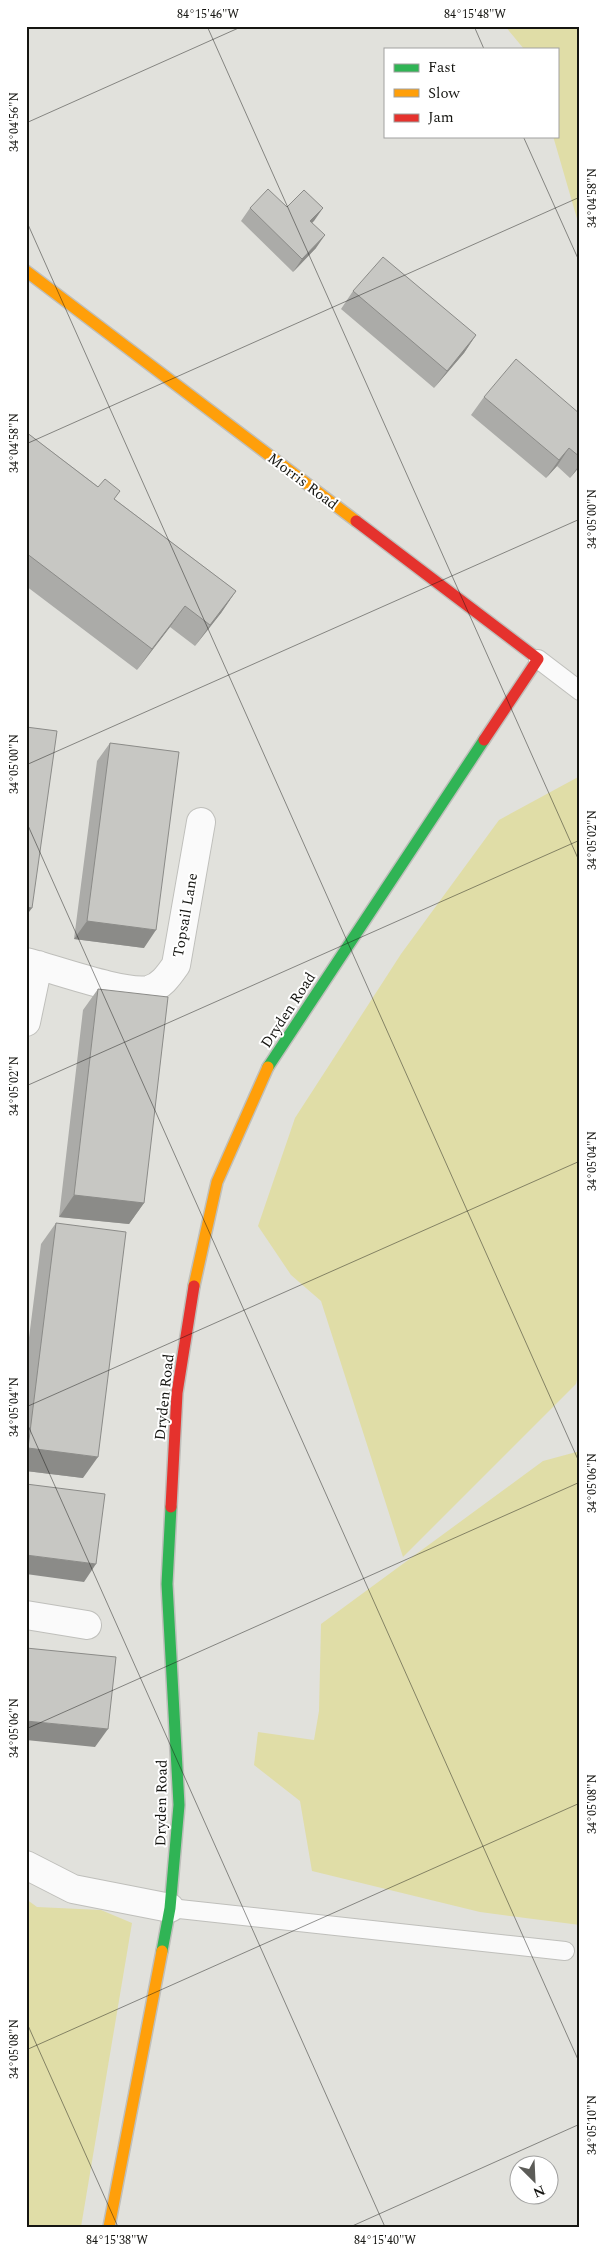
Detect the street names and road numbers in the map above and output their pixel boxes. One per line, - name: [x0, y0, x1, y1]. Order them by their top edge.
- street label: Morris Road: [263, 447, 343, 516]
- street label: Topsail Lane: [167, 871, 204, 959]
- street label: Dryden Road: [255, 968, 322, 1053]
- street label: Dryden Road: [149, 1353, 180, 1441]
- street label: Dryden Road: [149, 1759, 174, 1847]

